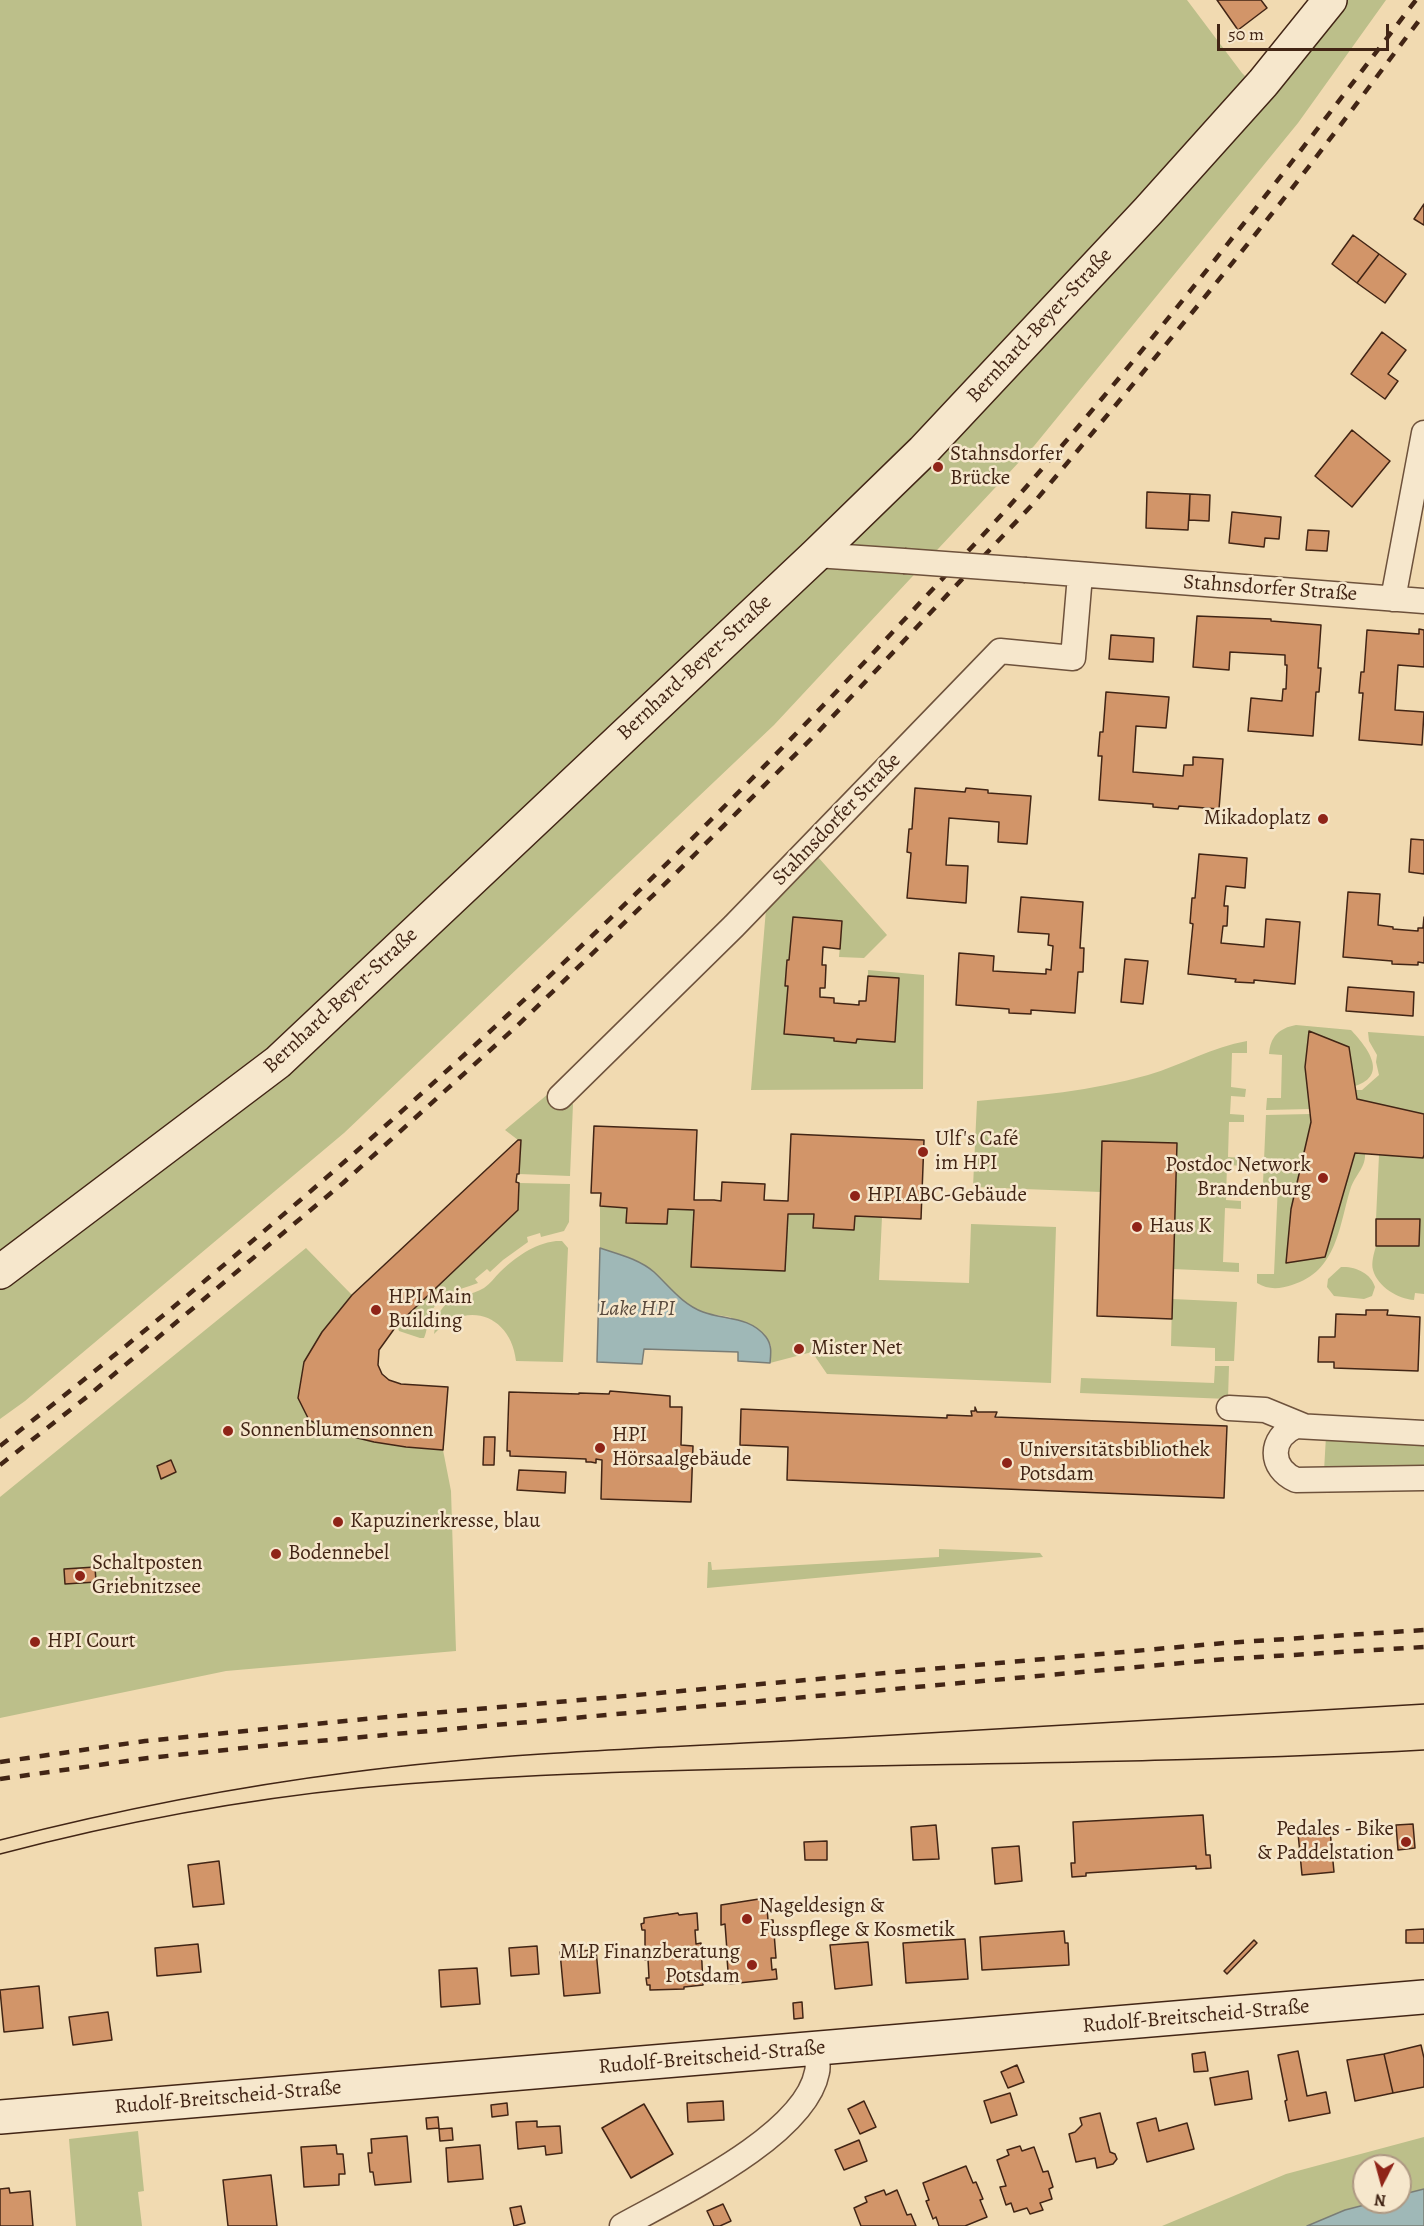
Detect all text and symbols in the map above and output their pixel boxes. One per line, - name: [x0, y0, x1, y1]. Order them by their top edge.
- scale bar: [1220, 12, 1392, 50]
- text: 50 m: [1228, 22, 1264, 46]
- street label: Bernhard-Beyer-Straße: [962, 244, 1118, 408]
- place label: Stahnsdorfer Brücke: [950, 442, 1063, 492]
- marker: Stahnsdorfer Brücke: [931, 460, 945, 474]
- street label: Stahnsdorfer Straße: [1182, 570, 1358, 608]
- street label: Bernhard-Beyer-Straße: [613, 590, 777, 746]
- street label: Stahnsdorfer Straße: [767, 749, 907, 891]
- place label: Mikadoplatz: [1203, 806, 1311, 832]
- marker: Mikadoplatz: [1316, 812, 1330, 826]
- street label: Bernhard-Beyer-Straße: [259, 923, 423, 1079]
- place label: Ulf's Café im HPI: [935, 1127, 1018, 1177]
- marker: Ulf's Café im HPI: [916, 1145, 930, 1159]
- place label: Postdoc Network Brandenburg: [1165, 1153, 1311, 1203]
- marker: Postdoc Network Brandenburg: [1316, 1171, 1330, 1185]
- place label: HPI ABC-Gebäude: [867, 1183, 1027, 1209]
- marker: HPI ABC-Gebäude: [848, 1189, 862, 1203]
- place label: Haus K: [1149, 1214, 1211, 1240]
- marker: Haus K: [1130, 1220, 1144, 1234]
- place label: HPI Main Building: [388, 1285, 472, 1335]
- water label: Lake HPI: [599, 1297, 675, 1323]
- marker: HPI Main Building: [369, 1303, 383, 1317]
- place label: Mister Net: [811, 1336, 902, 1362]
- marker: Mister Net: [792, 1342, 806, 1356]
- place label: Sonnenblumensonnen: [240, 1418, 433, 1444]
- place label: HPI Hörsaalgebäude: [612, 1423, 751, 1473]
- marker: Sonnenblumensonnen: [221, 1424, 235, 1438]
- place label: Universitätsbibliothek Potsdam: [1019, 1438, 1210, 1488]
- marker: HPI Hörsaalgebäude: [593, 1441, 607, 1455]
- marker: Universitätsbibliothek Potsdam: [1000, 1456, 1014, 1470]
- place label: Kapuzinerkresse, blau: [350, 1509, 540, 1535]
- marker: Kapuzinerkresse, blau: [331, 1515, 345, 1529]
- place label: Bodennebel: [288, 1541, 389, 1567]
- marker: Bodennebel: [269, 1547, 283, 1561]
- place label: Schaltposten Griebnitzsee: [92, 1551, 203, 1601]
- marker: Schaltposten Griebnitzsee: [73, 1569, 87, 1583]
- place label: HPI Court: [47, 1629, 136, 1655]
- marker: HPI Court: [28, 1635, 42, 1649]
- place label: Pedales - Bike & Paddelstation: [1257, 1817, 1394, 1867]
- marker: Pedales - Bike & Paddelstation: [1399, 1835, 1413, 1849]
- place label: Nageldesign & Fusspflege & Kosmetik: [759, 1894, 955, 1944]
- marker: Nageldesign & Fusspflege & Kosmetik: [740, 1912, 754, 1926]
- place label: MLP Finanzberatung Potsdam: [560, 1940, 740, 1990]
- marker: MLP Finanzberatung Potsdam: [745, 1958, 759, 1972]
- street label: Rudolf-Breitscheid-Straße: [1081, 1995, 1311, 2039]
- street label: Rudolf-Breitscheid-Straße: [597, 2036, 827, 2080]
- street label: Rudolf-Breitscheid-Straße: [113, 2076, 343, 2120]
- north arrow: [1352, 2154, 1412, 2214]
- text: N: [1373, 2188, 1387, 2211]

